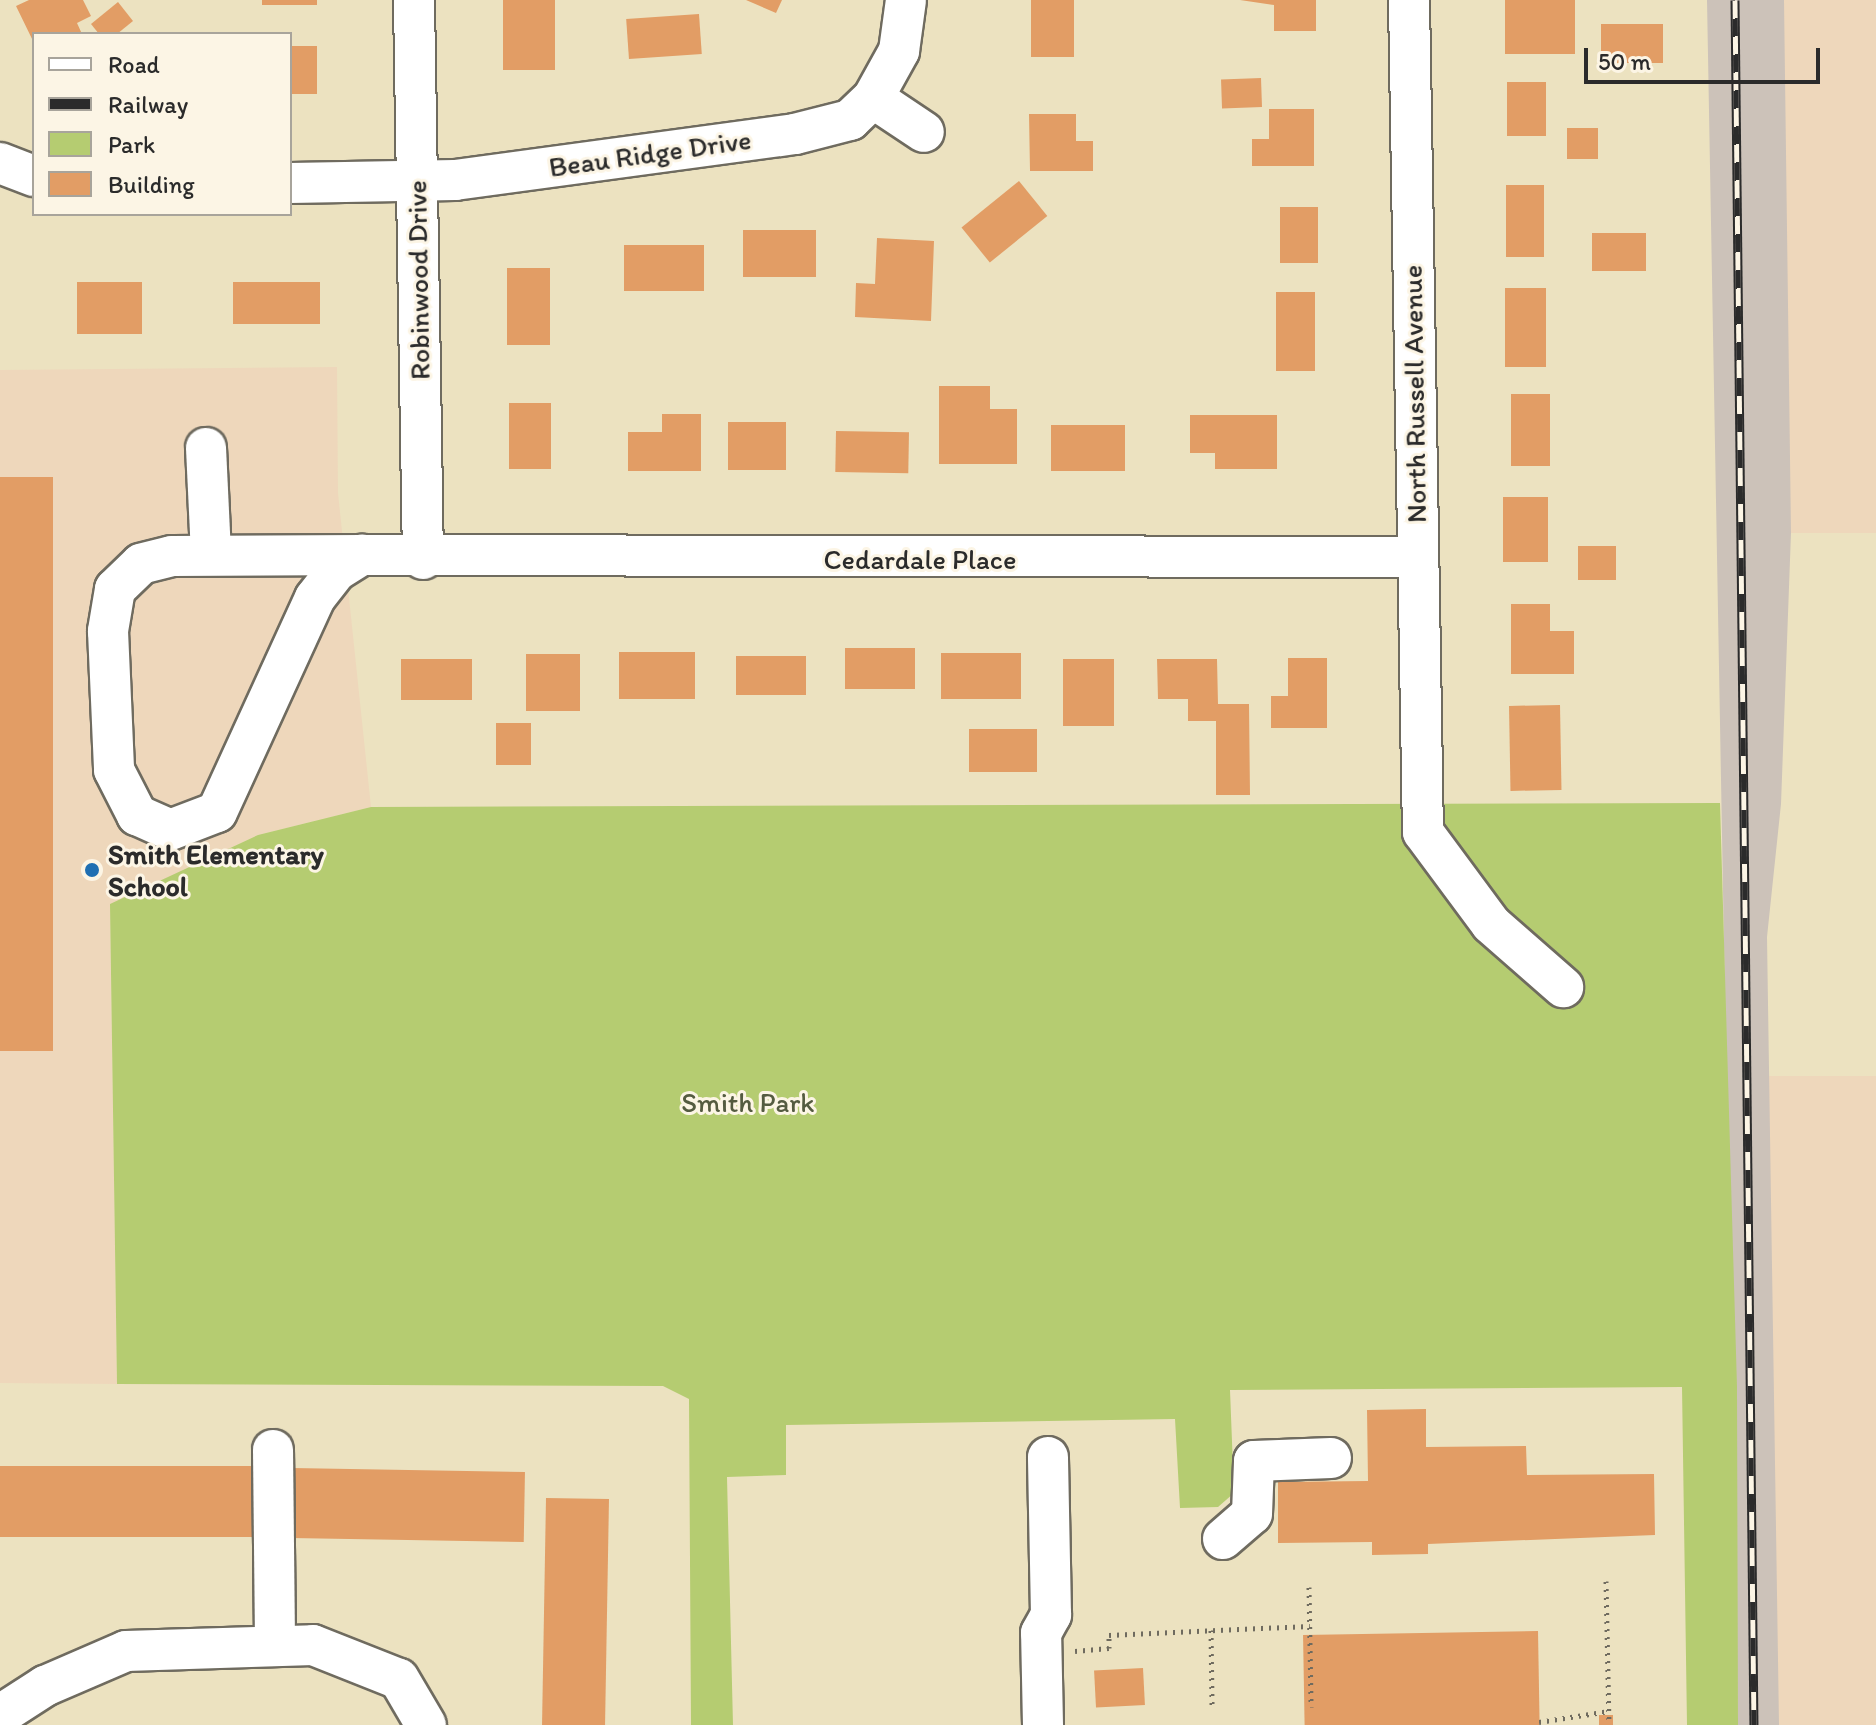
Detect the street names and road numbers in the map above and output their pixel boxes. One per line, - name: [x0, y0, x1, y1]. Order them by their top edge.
- street label: Beau Ridge Drive: [547, 122, 753, 184]
- street label: Robinwood Drive: [399, 180, 437, 380]
- street label: North Russell Avenue: [1395, 266, 1433, 522]
- street label: Cedardale Place: [823, 542, 1017, 576]

